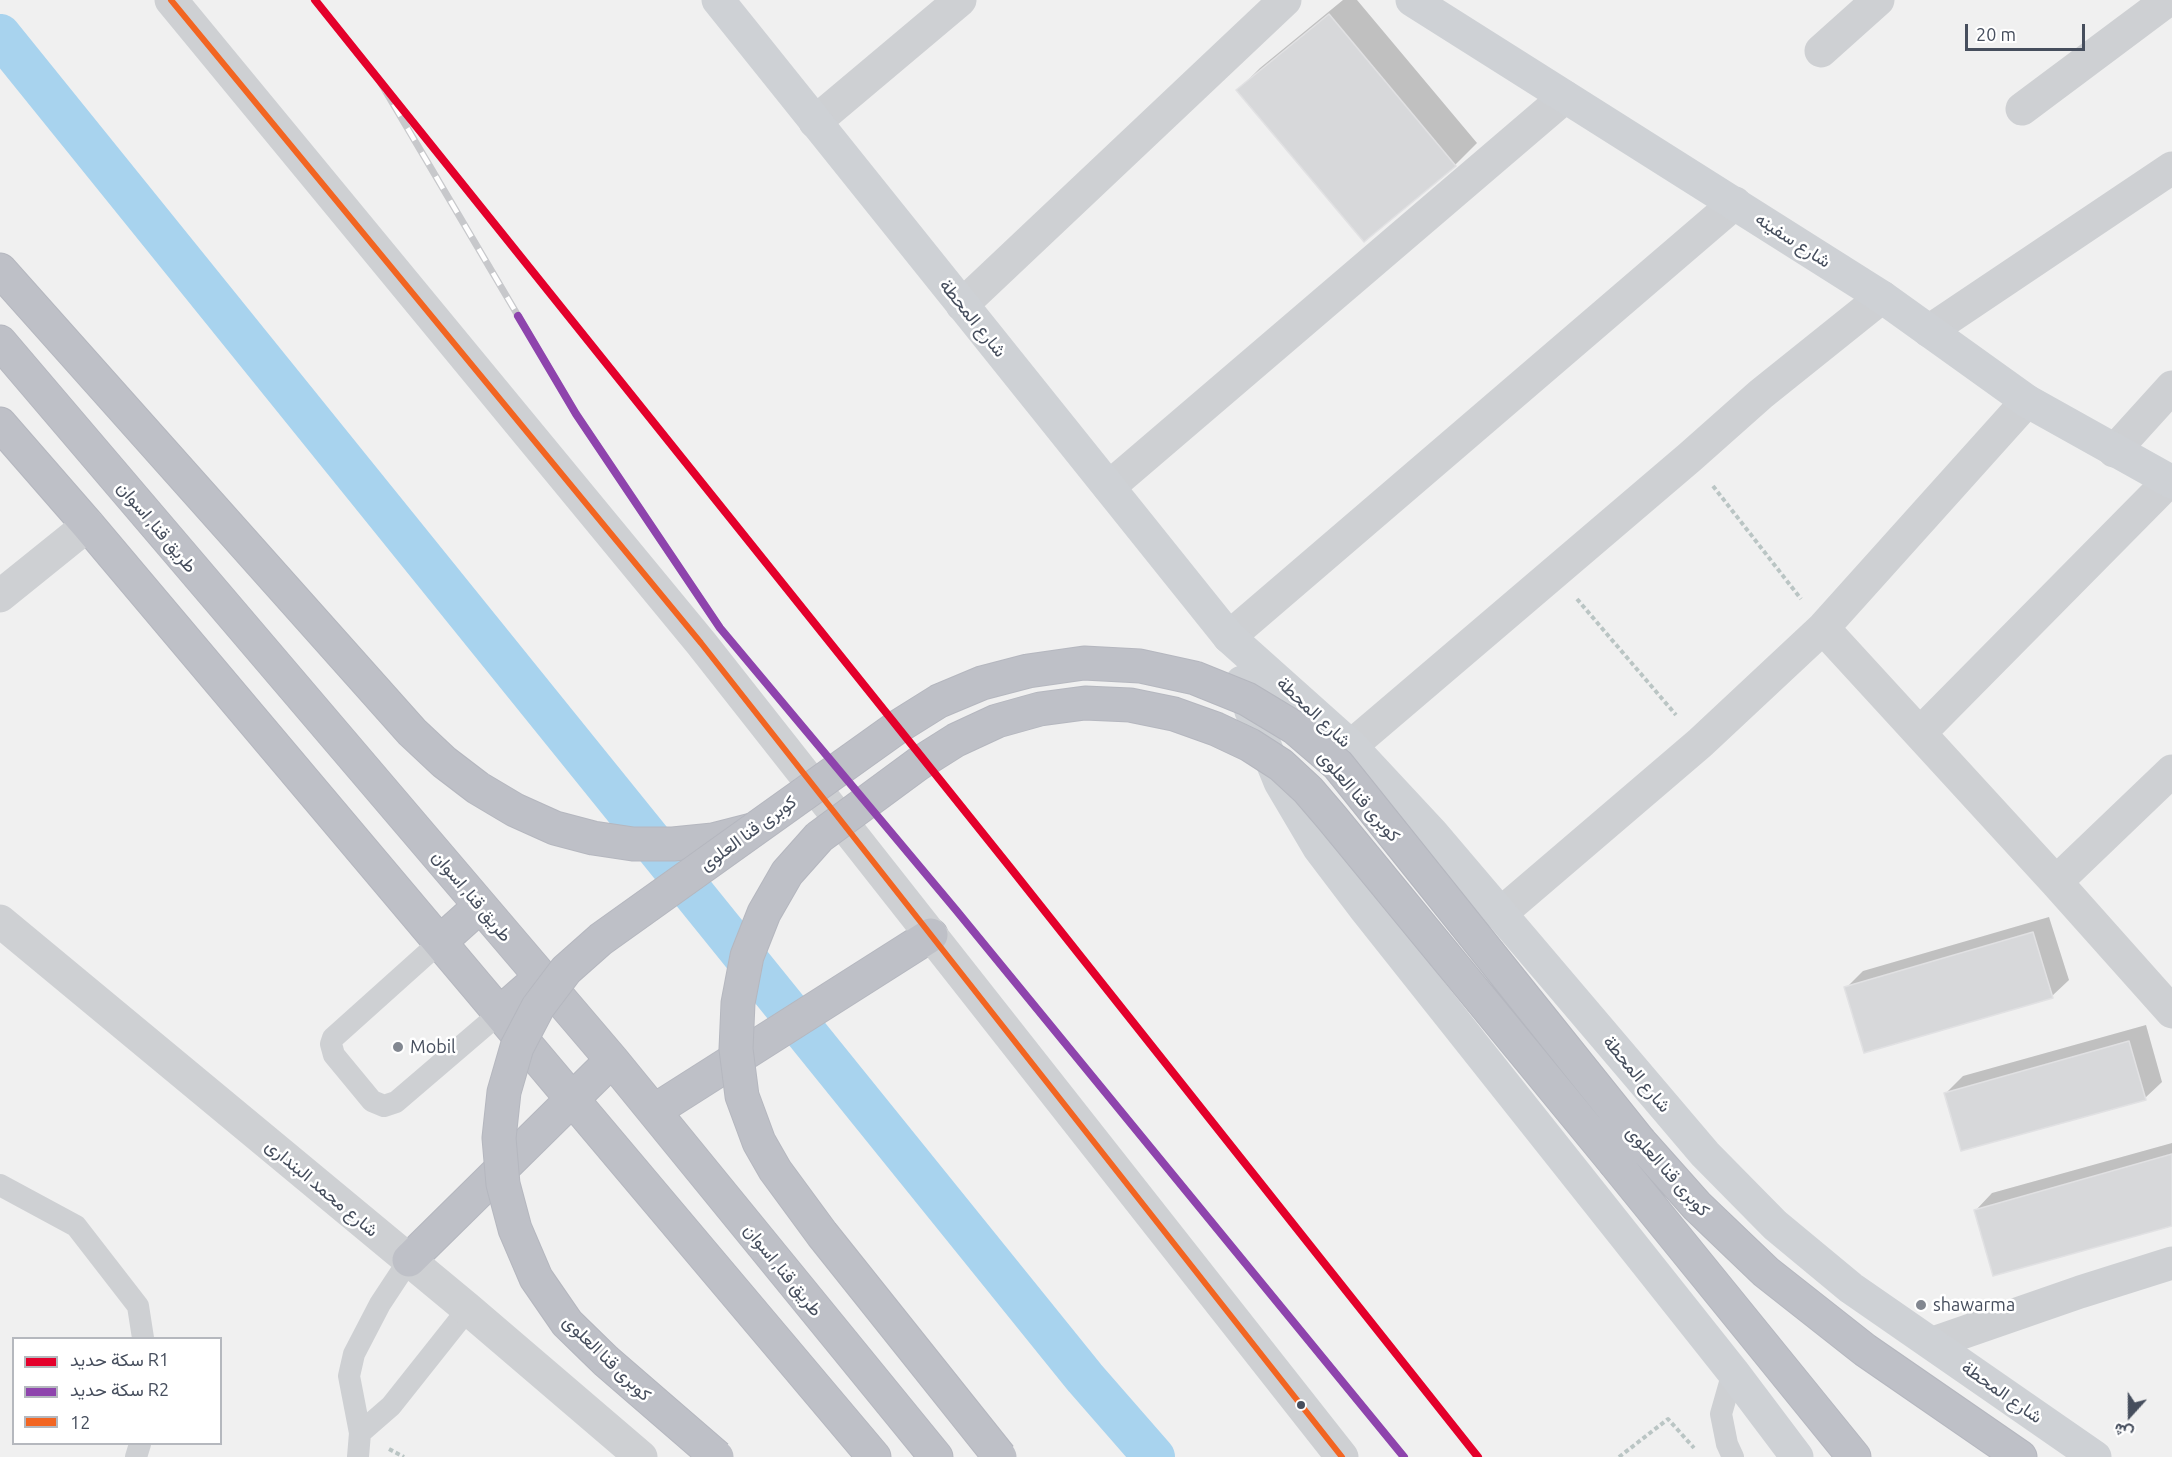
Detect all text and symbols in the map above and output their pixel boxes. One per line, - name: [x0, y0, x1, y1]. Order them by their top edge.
- scale bar: [1968, 12, 2088, 50]
- text: 20 m: [1976, 24, 2016, 44]
- street label: شارع سفينه: [1751, 208, 1835, 272]
- street label: شارع المحطة: [935, 275, 1011, 361]
- street label: طريق قنا, اسوان: [113, 477, 201, 577]
- street label: شارع المحطة: [1272, 672, 1356, 752]
- street label: كوبرى قنا العلوى: [1313, 746, 1405, 846]
- street label: كوبرى قنا العلوى: [695, 791, 801, 875]
- street label: طريق قنا, اسوان: [428, 846, 516, 946]
- street label: شارع المحطة: [1599, 1031, 1675, 1117]
- place label: Mobil: [410, 1036, 456, 1058]
- marker: Mobil: [391, 1040, 405, 1054]
- street label: كوبرى قنا العلوى: [1622, 1121, 1714, 1221]
- street label: شارع محمد البندارى: [261, 1135, 383, 1241]
- street label: طريق قنا, اسوان: [739, 1219, 827, 1321]
- place label: shawarma: [1933, 1294, 2015, 1316]
- marker: shawarma: [1914, 1298, 1928, 1312]
- street label: كوبرى قنا العلوى: [558, 1311, 656, 1405]
- legend: [12, 1337, 222, 1445]
- text: سكة حديد R1: [70, 1349, 169, 1369]
- street label: شارع المحطة: [1957, 1356, 2047, 1428]
- text: سكة حديد R2: [70, 1379, 169, 1399]
- north arrow: [2100, 1385, 2160, 1445]
- unlabelled marker: [1295, 1399, 1307, 1411]
- text: 12: [70, 1412, 90, 1432]
- text: ش: [2111, 1420, 2136, 1444]

